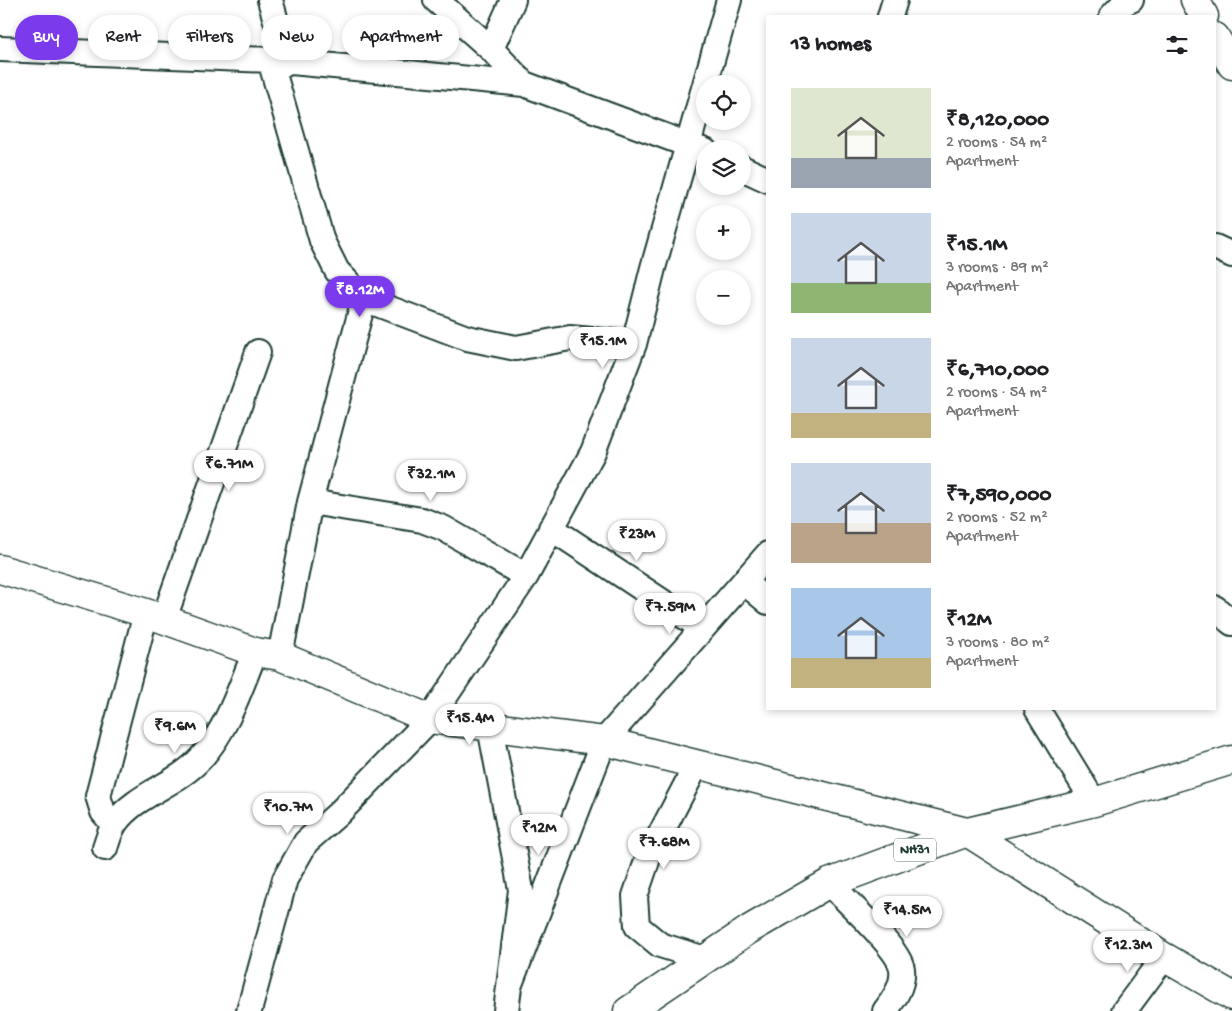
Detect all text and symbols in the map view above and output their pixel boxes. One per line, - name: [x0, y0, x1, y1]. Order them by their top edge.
- chip: Buy: [15, 15, 78, 60]
- chip: Rent: [88, 15, 158, 60]
- chip: Filters: [168, 15, 251, 60]
- chip: New: [261, 15, 332, 60]
- chip: Apartment: [342, 15, 459, 60]
- icon: filters: [1163, 31, 1191, 59]
- text: 13 homes: [791, 33, 871, 58]
- map controls: [696, 75, 751, 325]
- button: locate: [696, 75, 751, 130]
- icon: home: [831, 108, 891, 168]
- text: ₹8,120,000: [946, 109, 1049, 134]
- text: 2 rooms · 54 m²: [946, 134, 1047, 153]
- button: layers: [696, 140, 751, 195]
- text: Apartment: [946, 153, 1018, 172]
- button: +: [696, 205, 751, 260]
- icon: home: [831, 233, 891, 293]
- text: ₹15.1M: [946, 234, 1007, 259]
- text: 3 rooms · 89 m²: [946, 259, 1048, 278]
- button: −: [696, 270, 751, 325]
- pin: ₹8.12M: [319, 276, 401, 318]
- text: Apartment: [946, 278, 1018, 297]
- text: ₹8.12M: [336, 282, 384, 301]
- pin: ₹15.1M: [562, 326, 644, 369]
- text: ₹15.1M: [580, 333, 626, 352]
- icon: home: [831, 358, 891, 418]
- text: ₹6,710,000: [946, 359, 1049, 384]
- text: 2 rooms · 54 m²: [946, 384, 1047, 403]
- text: Apartment: [946, 403, 1018, 422]
- pin: ₹6.71M: [188, 450, 270, 492]
- text: ₹6.71M: [205, 456, 253, 475]
- pin: ₹32.1M: [390, 460, 472, 502]
- text: ₹32.1M: [407, 466, 455, 485]
- icon: home: [831, 483, 891, 543]
- text: ₹7,590,000: [946, 484, 1051, 509]
- text: 2 rooms · 52 m²: [946, 509, 1048, 528]
- pin: ₹23M: [607, 520, 667, 562]
- text: ₹23M: [619, 526, 655, 545]
- text: Apartment: [946, 528, 1018, 547]
- pin: ₹7.59M: [629, 592, 711, 635]
- text: ₹7.59M: [645, 599, 695, 618]
- icon: home: [831, 608, 891, 668]
- text: ₹12M: [946, 609, 991, 634]
- text: 3 rooms · 80 m²: [946, 634, 1050, 653]
- text: Apartment: [946, 653, 1018, 672]
- pin: ₹15.4M: [429, 704, 511, 746]
- text: ₹15.4M: [446, 710, 494, 729]
- pin: ₹9.6M: [140, 712, 210, 754]
- text: ₹9.6M: [154, 718, 196, 737]
- pin: ₹10.7M: [247, 792, 329, 835]
- text: ₹10.7M: [263, 799, 313, 818]
- pin: ₹12M: [509, 814, 569, 856]
- text: ₹12M: [522, 820, 556, 839]
- pin: ₹7.68M: [623, 828, 705, 870]
- text: ₹7.68M: [639, 834, 689, 853]
- road number: NH31: [894, 838, 936, 862]
- pin: ₹14.5M: [866, 896, 948, 938]
- text: ₹14.5M: [883, 902, 931, 921]
- pin: ₹12.3M: [1087, 930, 1169, 973]
- text: ₹12.3M: [1104, 937, 1152, 956]

